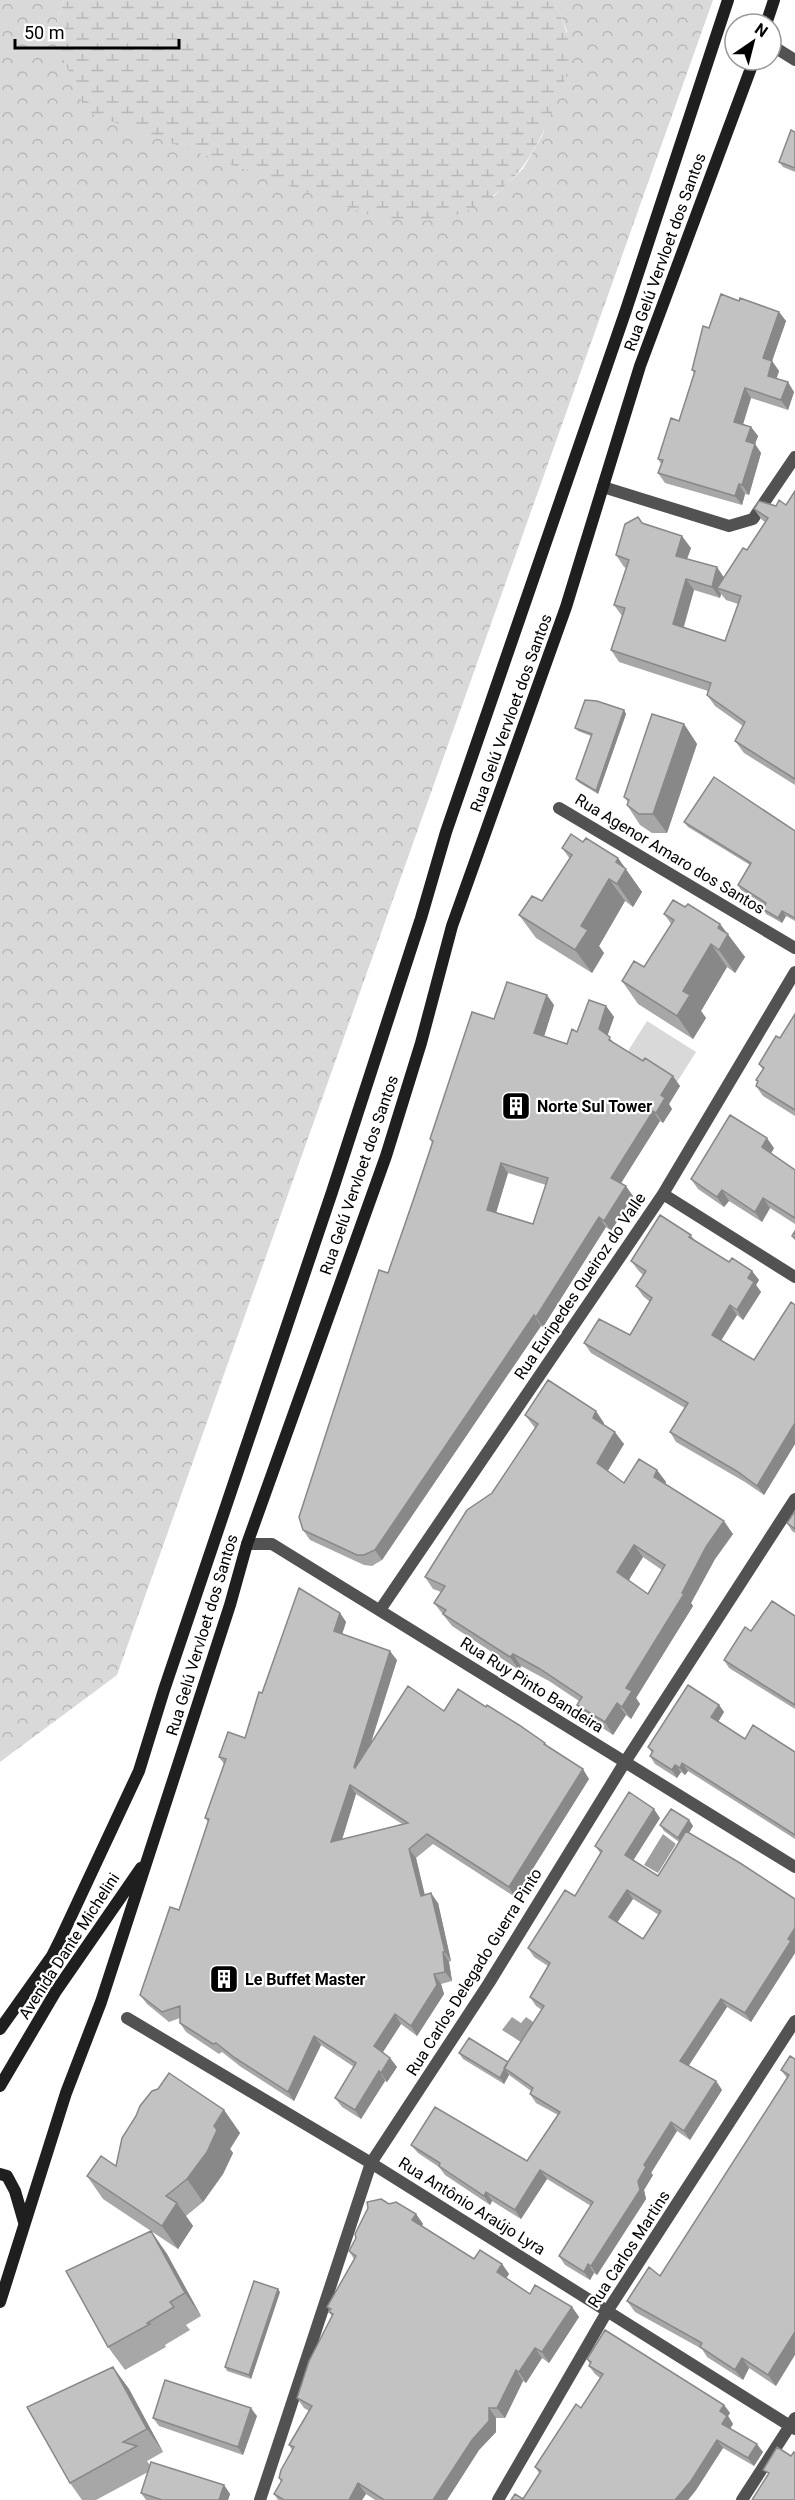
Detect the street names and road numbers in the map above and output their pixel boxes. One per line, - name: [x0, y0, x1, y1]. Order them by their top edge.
- street label: Rua Gelú Vervloet dos Santos: [620, 150, 710, 354]
- street label: Rua Gelú Vervloet dos Santos: [466, 611, 556, 815]
- street label: Rua Agenor Amaro dos Santos: [572, 790, 768, 918]
- street label: Rua Gelú Vervloet dos Santos: [316, 1073, 402, 1277]
- street label: Rua Euripedes Queiroz do Valle: [510, 1189, 650, 1383]
- street label: Rua Gelú Vervloet dos Santos: [162, 1532, 242, 1738]
- street label: Rua Ruy Pinto Bandeira: [457, 1633, 607, 1737]
- street label: Rua Carlos Delegado Guerra Pinto: [402, 1865, 546, 2079]
- street label: Avenida Dante Michelini: [15, 1869, 123, 2023]
- street label: Rua Antônio Araújo Lyra: [395, 2153, 549, 2259]
- street label: Rua Carlos Martins: [584, 2187, 674, 2311]

